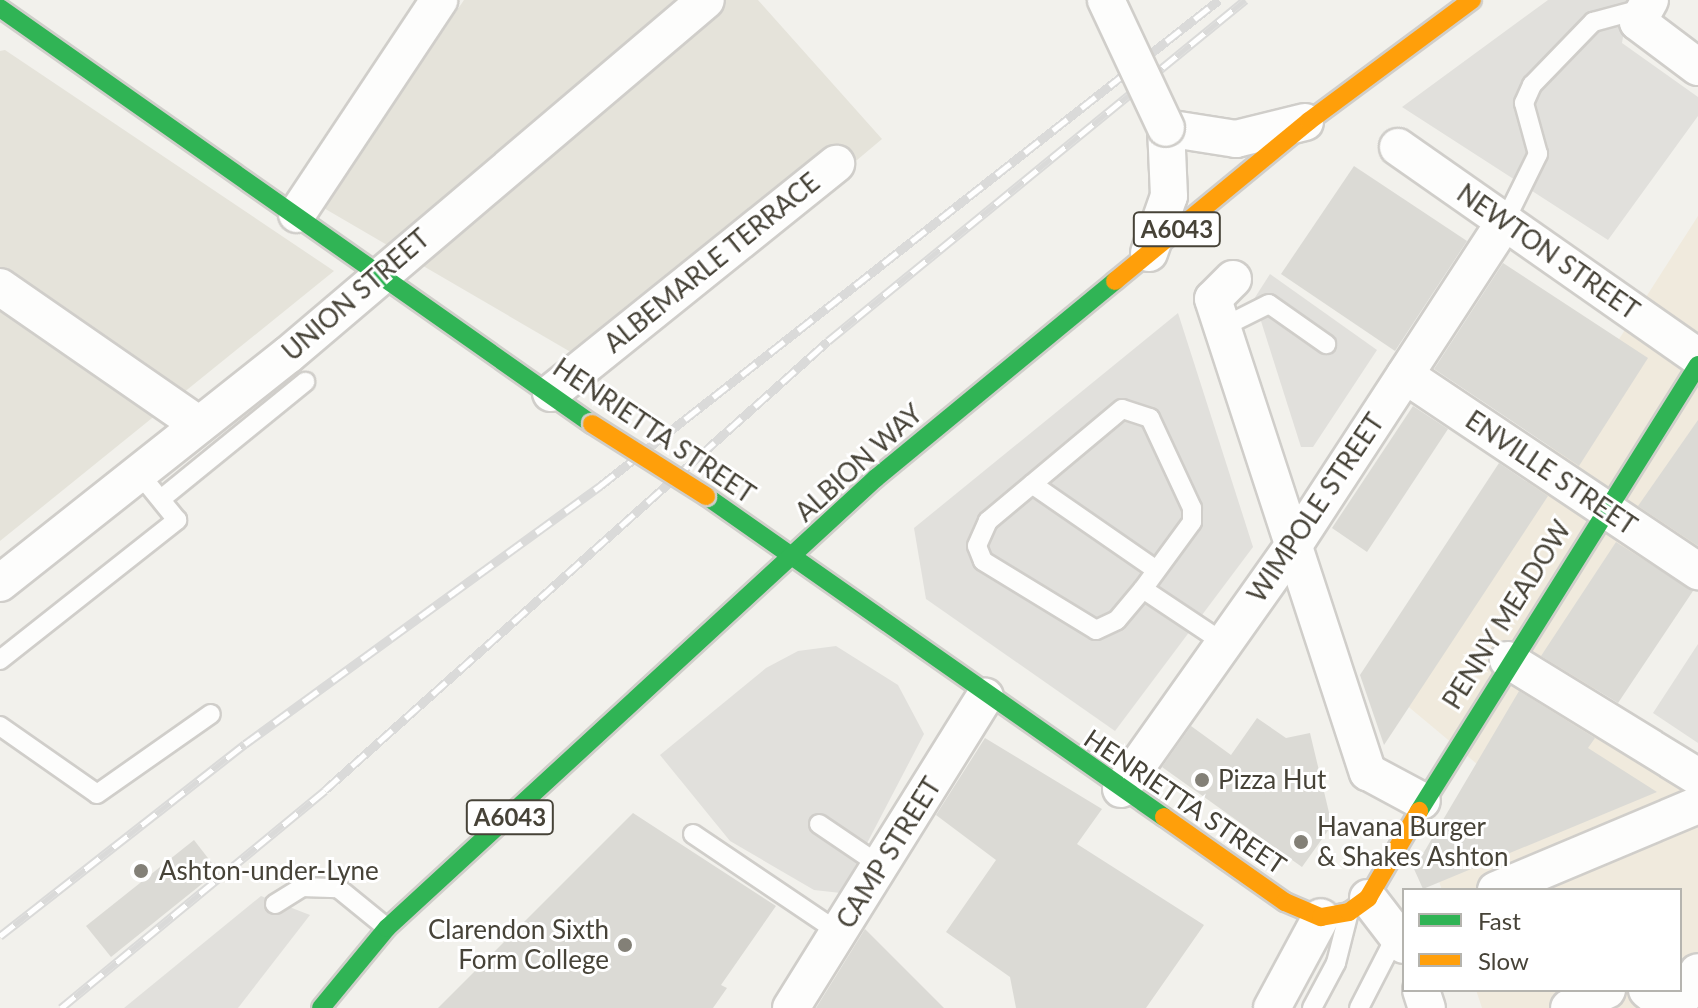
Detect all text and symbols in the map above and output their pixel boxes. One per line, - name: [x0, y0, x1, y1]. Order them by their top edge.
- street label: ALBEMARLE TERRACE: [598, 166, 826, 360]
- street label: NEWTON STREET: [1451, 178, 1645, 326]
- road number: A6043: [1131, 209, 1223, 249]
- street label: UNION STREET: [276, 223, 436, 367]
- street label: HENRIETTA STREET: [547, 352, 761, 510]
- street label: ALBION WAY: [789, 398, 929, 528]
- street label: ENVILLE STREET: [1460, 404, 1642, 542]
- street label: WIMPOLE STREET: [1241, 408, 1391, 608]
- street label: PENNY MEADOW: [1436, 515, 1578, 715]
- street label: HENRIETTA STREET: [1078, 723, 1292, 881]
- place label: Pizza Hut: [1218, 764, 1326, 796]
- marker: Pizza Hut: [1193, 771, 1211, 789]
- street label: CAMP STREET: [830, 772, 948, 934]
- road number: A6043: [464, 797, 556, 837]
- place label: Havana Burger & Shakes Ashton: [1317, 811, 1509, 872]
- marker: Havana Burger & Shakes Ashton: [1292, 833, 1310, 851]
- place label: Ashton-under-Lyne: [159, 855, 379, 887]
- marker: Ashton-under-Lyne: [130, 860, 152, 882]
- legend: [1402, 888, 1682, 992]
- text: Fast: [1478, 906, 1521, 935]
- place label: Clarendon Sixth Form College: [428, 914, 609, 976]
- marker: Clarendon Sixth Form College: [616, 936, 634, 954]
- text: Slow: [1478, 946, 1529, 975]

